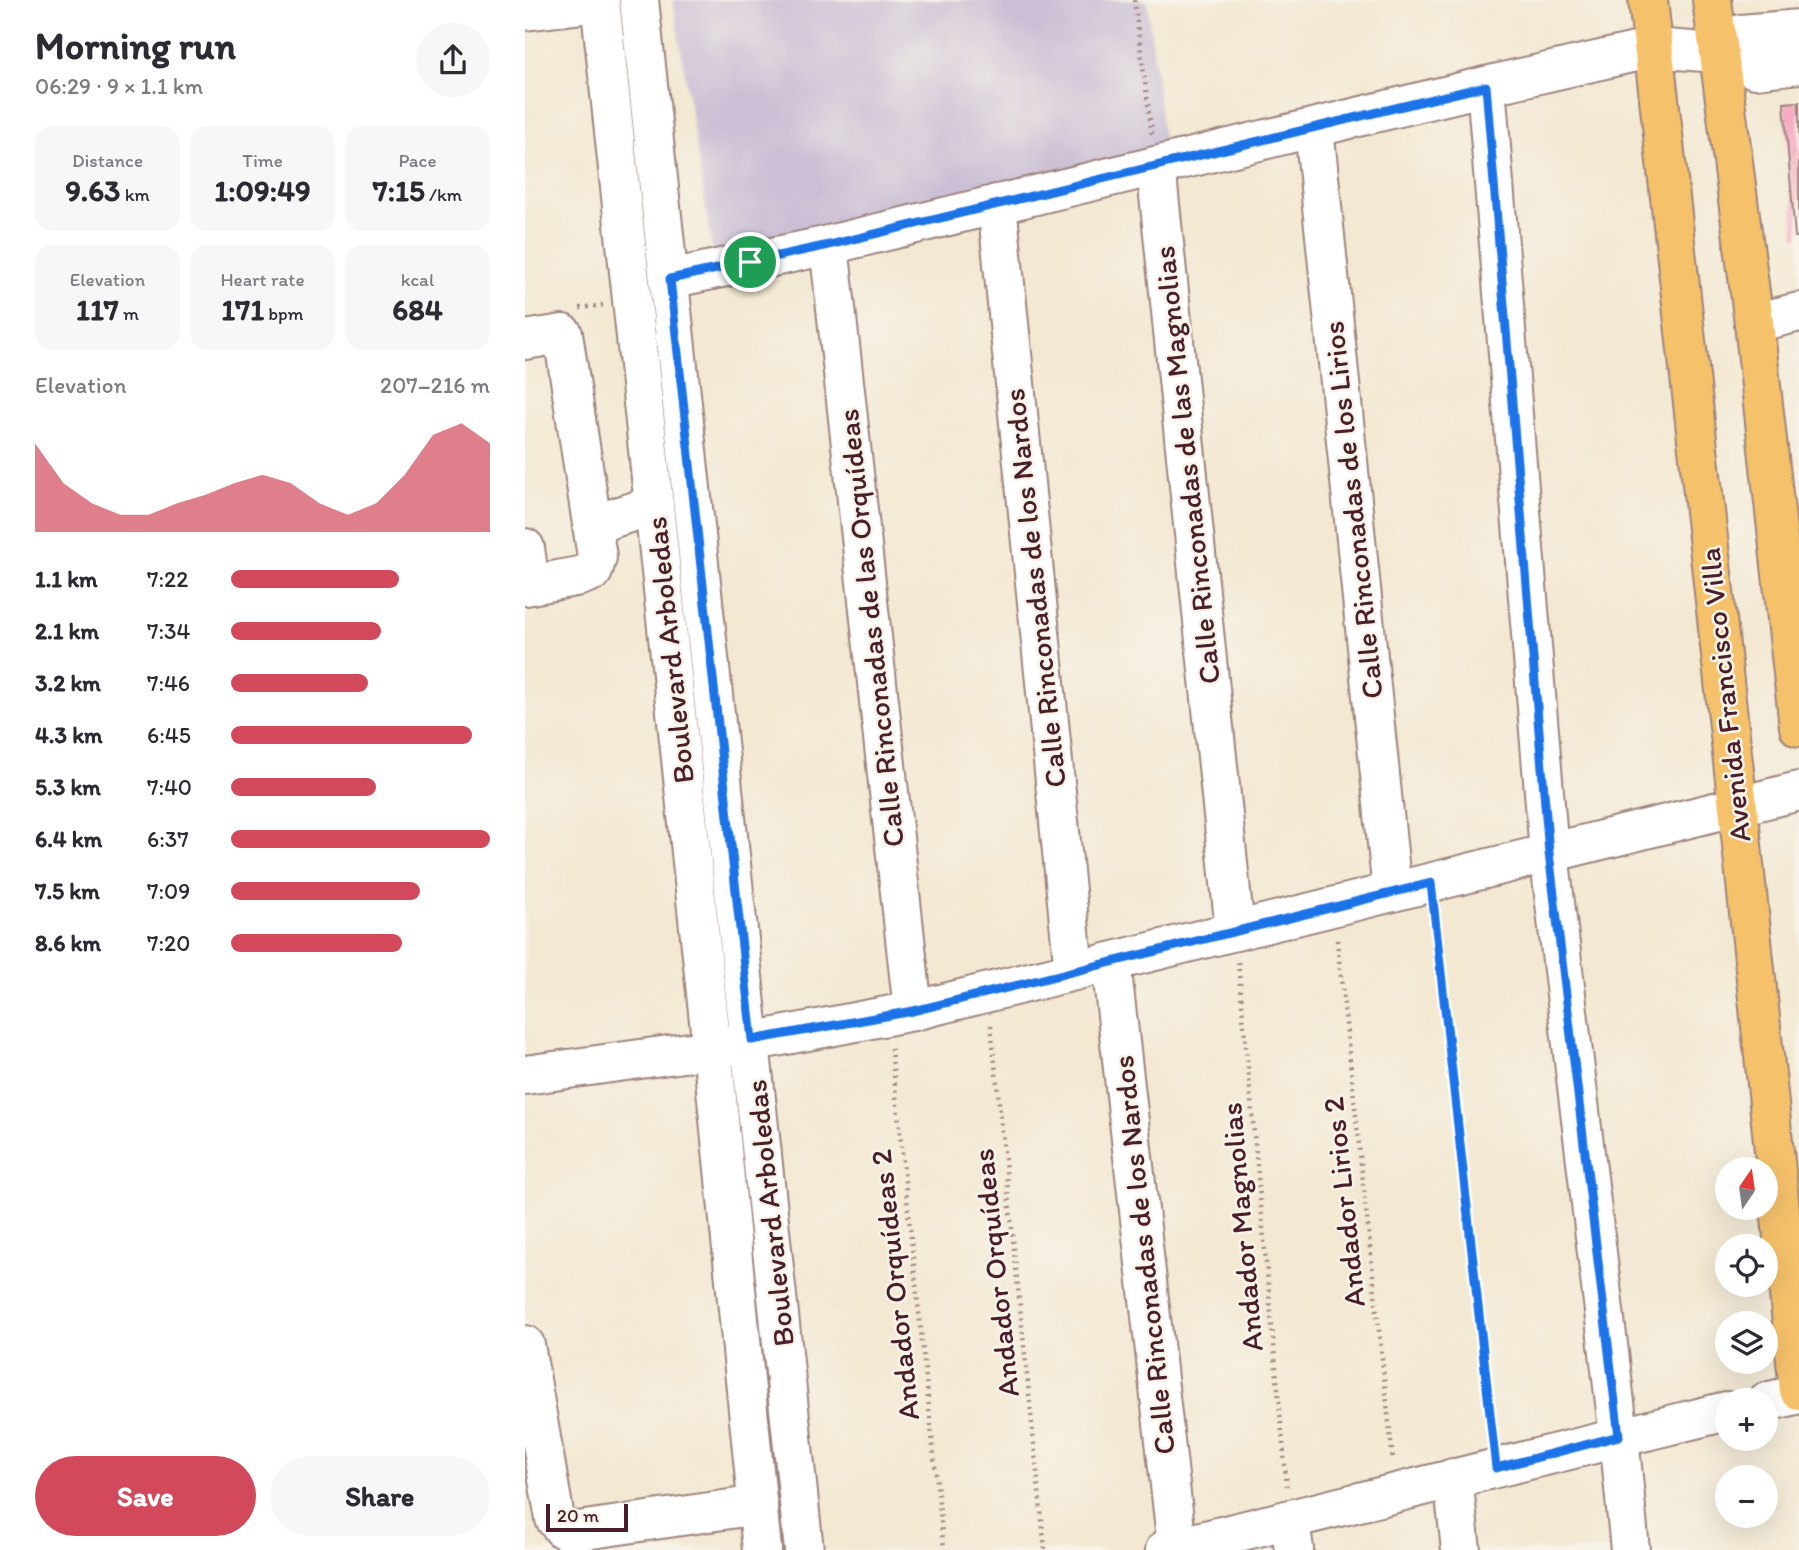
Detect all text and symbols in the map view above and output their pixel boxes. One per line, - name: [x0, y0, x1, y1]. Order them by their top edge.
- text: Morning run: [35, 23, 236, 69]
- button: share: [416, 23, 490, 97]
- text: 06:29 · 9 × 1.1 km: [35, 72, 203, 100]
- text: Distance: [72, 149, 143, 172]
- text: Time: [242, 149, 283, 172]
- text: Pace: [398, 149, 437, 172]
- text: 9.63: [65, 172, 120, 209]
- text: 1:09:49: [214, 172, 311, 209]
- text: 7:15: [373, 172, 425, 209]
- text: km: [120, 183, 150, 206]
- text: /km: [425, 183, 462, 206]
- pin: [720, 232, 780, 292]
- icon: arrive: [731, 243, 769, 281]
- street label: Calle Rinconadas de las Magnolias: [1145, 244, 1228, 686]
- text: Elevation: [70, 268, 145, 291]
- text: Heart rate: [220, 268, 305, 291]
- text: kcal: [401, 268, 434, 291]
- text: 117: [76, 291, 119, 328]
- text: 171: [221, 291, 264, 328]
- text: 684: [392, 291, 443, 328]
- text: m: [119, 302, 139, 325]
- text: bpm: [264, 302, 304, 325]
- street label: Calle Rinconadas de los Lirios: [1314, 319, 1391, 701]
- text: Elevation: [35, 371, 126, 399]
- text: 207–216 m: [380, 371, 490, 399]
- street label: Calle Rinconadas de los Nardos: [995, 387, 1074, 790]
- street label: Calle Rinconadas de las Orquídeas: [829, 407, 912, 849]
- street label: Boulevard Arboledas: [637, 515, 702, 785]
- street label: Avenida Francisco Villa: [1691, 546, 1758, 844]
- text: 1.1 km: [35, 565, 98, 593]
- text: 7:22: [147, 565, 188, 593]
- text: 2.1 km: [35, 617, 99, 645]
- text: 7:34: [147, 617, 190, 645]
- text: 3.2 km: [35, 669, 101, 697]
- text: 7:46: [147, 669, 190, 697]
- text: 4.3 km: [35, 721, 103, 749]
- text: 6:45: [147, 721, 191, 749]
- text: 5.3 km: [35, 773, 101, 801]
- text: 7:40: [147, 773, 192, 801]
- text: 6.4 km: [35, 825, 102, 853]
- text: 6:37: [147, 825, 189, 853]
- text: 7.5 km: [35, 877, 100, 905]
- text: 7:09: [147, 877, 190, 905]
- text: 8.6 km: [35, 929, 101, 957]
- text: 7:20: [147, 929, 190, 957]
- street label: Calle Rinconadas de los Nardos: [1104, 1054, 1183, 1457]
- street label: Boulevard Arboledas: [737, 1078, 802, 1348]
- street label: Andador Lirios 2: [1314, 1095, 1373, 1309]
- street label: Andador Magnolias: [1212, 1101, 1271, 1353]
- street label: Andador Orquídeas: [964, 1147, 1027, 1399]
- street label: Andador Orquídeas 2: [862, 1148, 927, 1422]
- north arrow: [1715, 1157, 1778, 1220]
- map controls: [1715, 1157, 1778, 1528]
- button: locate: [1715, 1234, 1778, 1297]
- button: layers: [1715, 1311, 1778, 1374]
- button: +: [1715, 1388, 1778, 1451]
- button: Save: [35, 1456, 256, 1536]
- button: Share: [270, 1456, 490, 1536]
- button: −: [1715, 1465, 1778, 1528]
- scale bar: [546, 1501, 628, 1533]
- text: 20 m: [557, 1504, 599, 1527]

